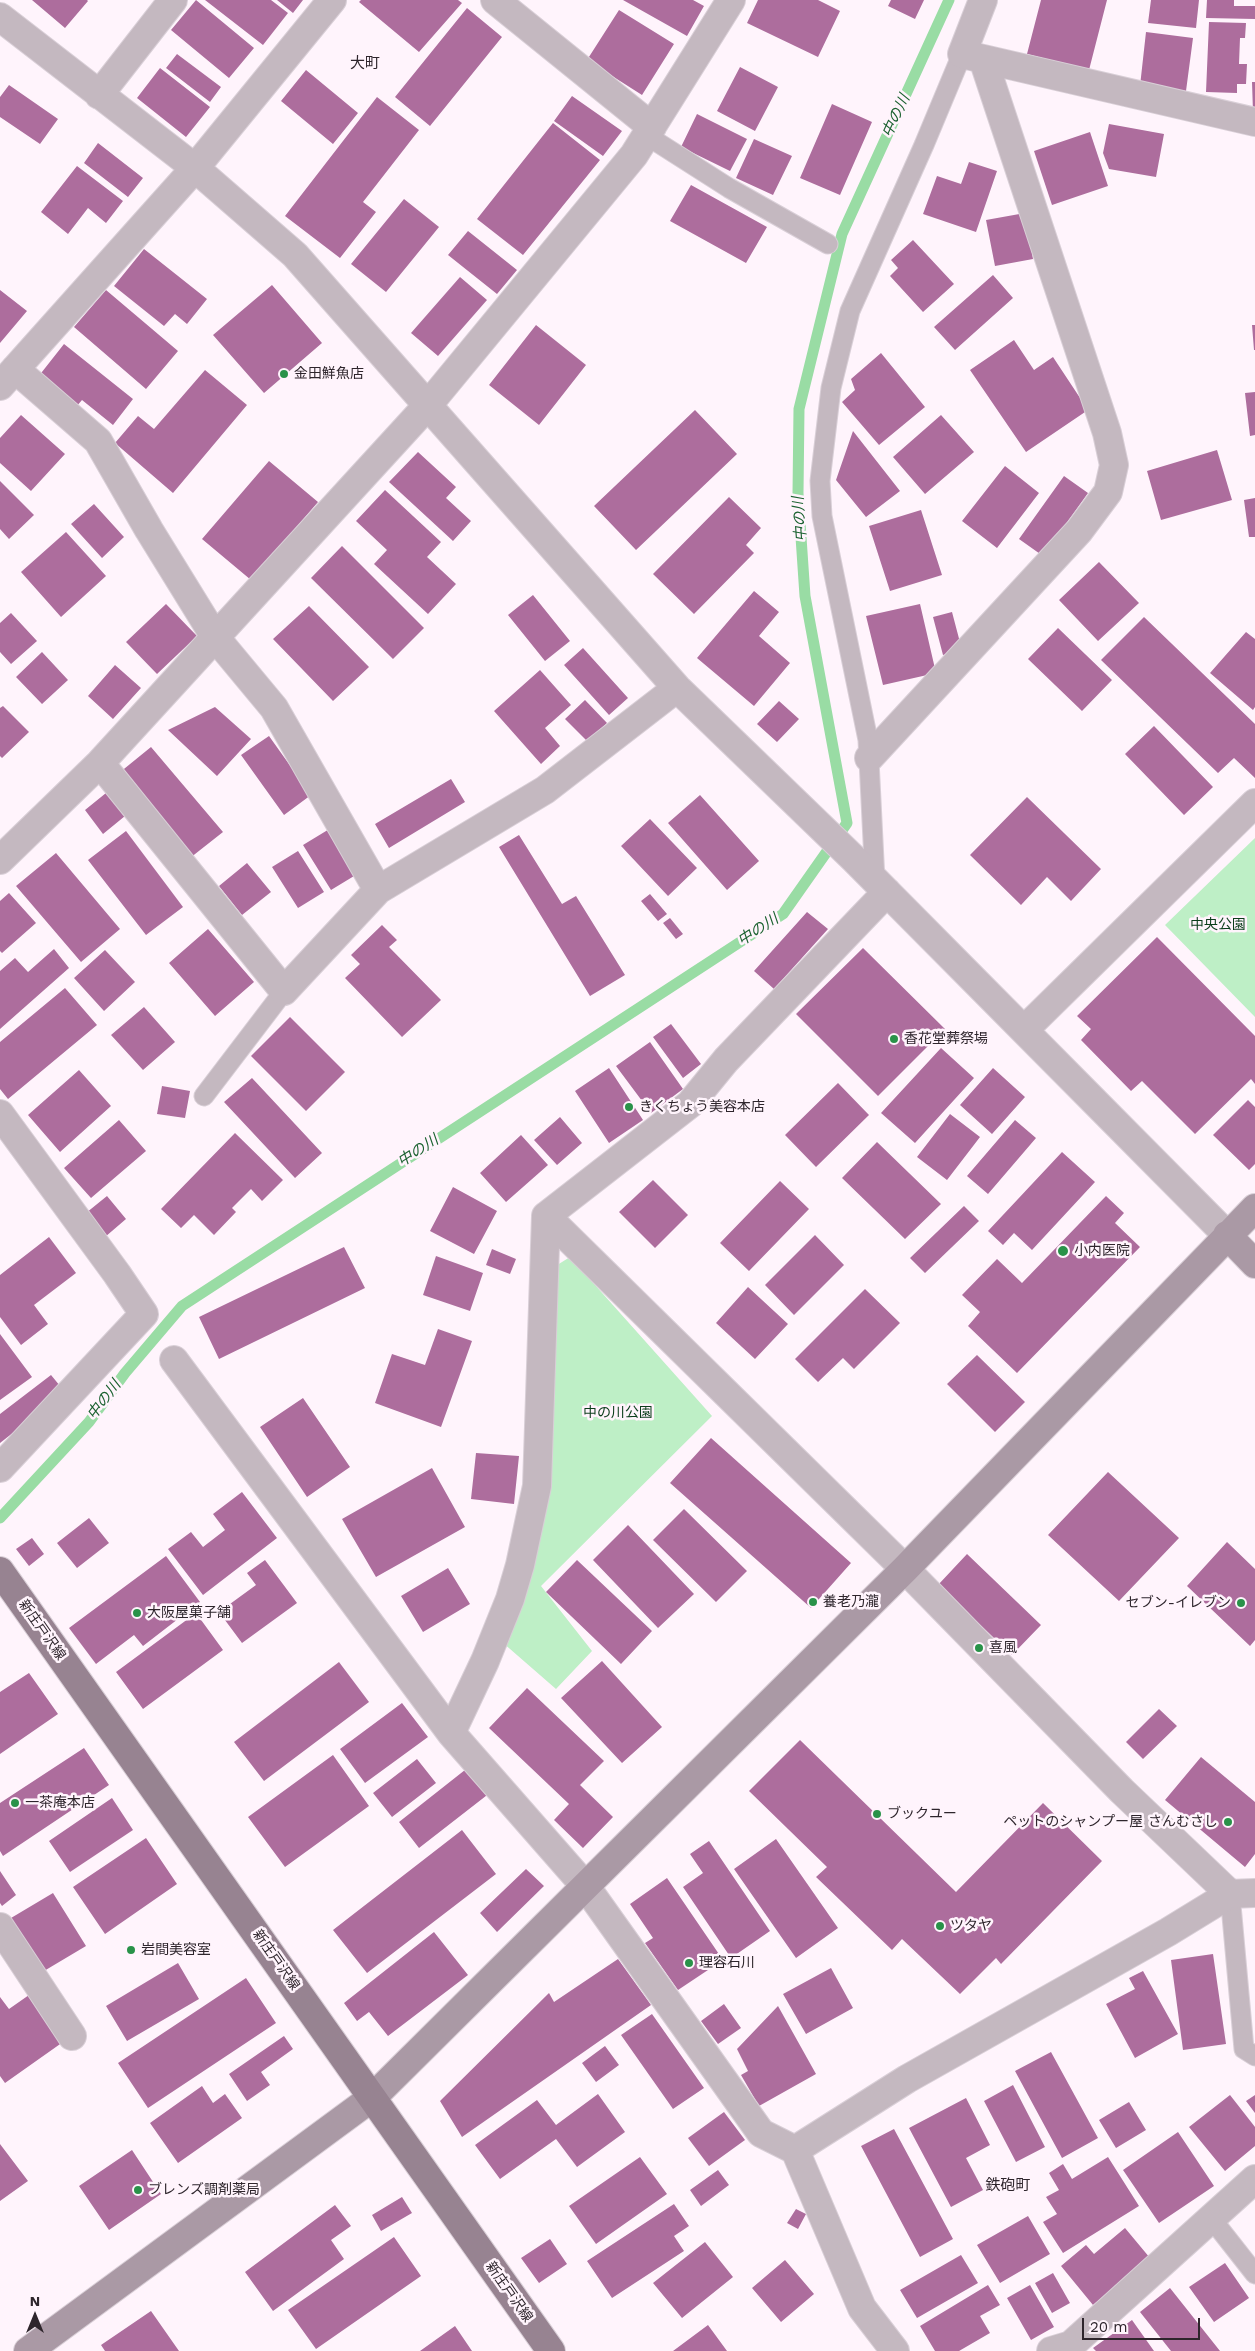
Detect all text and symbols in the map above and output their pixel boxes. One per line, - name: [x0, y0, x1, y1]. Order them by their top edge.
- district label: 大町: [350, 55, 380, 73]
- water label: 中の川: [878, 92, 914, 140]
- place label: 金田鮮魚店: [294, 366, 364, 382]
- marker: 金田鮮魚店: [278, 368, 290, 380]
- water label: 中の川: [789, 496, 811, 542]
- water label: 中の川: [734, 910, 782, 950]
- park label: 中央公園: [1190, 917, 1246, 933]
- place label: 香花堂葬祭場: [904, 1031, 988, 1047]
- marker: 香花堂葬祭場: [888, 1033, 900, 1045]
- place label: きくちょう美容本店: [639, 1099, 765, 1115]
- marker: きくちょう美容本店: [623, 1101, 635, 1113]
- water label: 中の川: [394, 1131, 442, 1171]
- place label: 小内医院: [1074, 1243, 1130, 1259]
- marker: 小内医院: [1056, 1244, 1070, 1258]
- water label: 中の川: [83, 1377, 125, 1423]
- park label: 中の川公園: [583, 1405, 653, 1421]
- place label: 養老乃瀧: [823, 1594, 879, 1610]
- place label: セブン-イレブン: [1126, 1595, 1231, 1611]
- marker: 養老乃瀧: [807, 1596, 819, 1608]
- street label: 新庄戸沢線: [15, 1597, 69, 1663]
- marker: セブン-イレブン: [1235, 1597, 1247, 1609]
- place label: 大阪屋菓子舗: [147, 1605, 231, 1621]
- marker: 大阪屋菓子舗: [131, 1607, 143, 1619]
- place label: 喜風: [989, 1640, 1017, 1656]
- marker: 喜風: [973, 1642, 985, 1654]
- place label: 一茶庵本店: [25, 1795, 95, 1811]
- marker: 一茶庵本店: [9, 1797, 21, 1809]
- place label: ブックユー: [887, 1806, 957, 1822]
- marker: ブックユー: [871, 1808, 883, 1820]
- place label: ペットのシャンプー屋 さんむさし: [1003, 1814, 1218, 1830]
- marker: ペットのシャンプー屋 さんむさし: [1222, 1816, 1234, 1828]
- place label: ツタヤ: [950, 1918, 992, 1934]
- marker: ツタヤ: [934, 1920, 946, 1932]
- street label: 新庄戸沢線: [249, 1927, 303, 1993]
- place label: 岩間美容室: [141, 1942, 211, 1958]
- marker: 岩間美容室: [125, 1944, 137, 1956]
- place label: 理容石川: [699, 1955, 755, 1971]
- marker: 理容石川: [683, 1957, 695, 1969]
- district label: 鉄砲町: [986, 2177, 1030, 2195]
- place label: ブレンズ調剤薬局: [148, 2182, 260, 2198]
- marker: ブレンズ調剤薬局: [132, 2184, 144, 2196]
- street label: 新庄戸沢線: [482, 2259, 536, 2325]
- north arrow: [10, 2291, 60, 2341]
- text: N: [30, 2293, 40, 2309]
- scale bar: [1085, 2308, 1202, 2340]
- text: 20 m: [1090, 2318, 1128, 2336]

